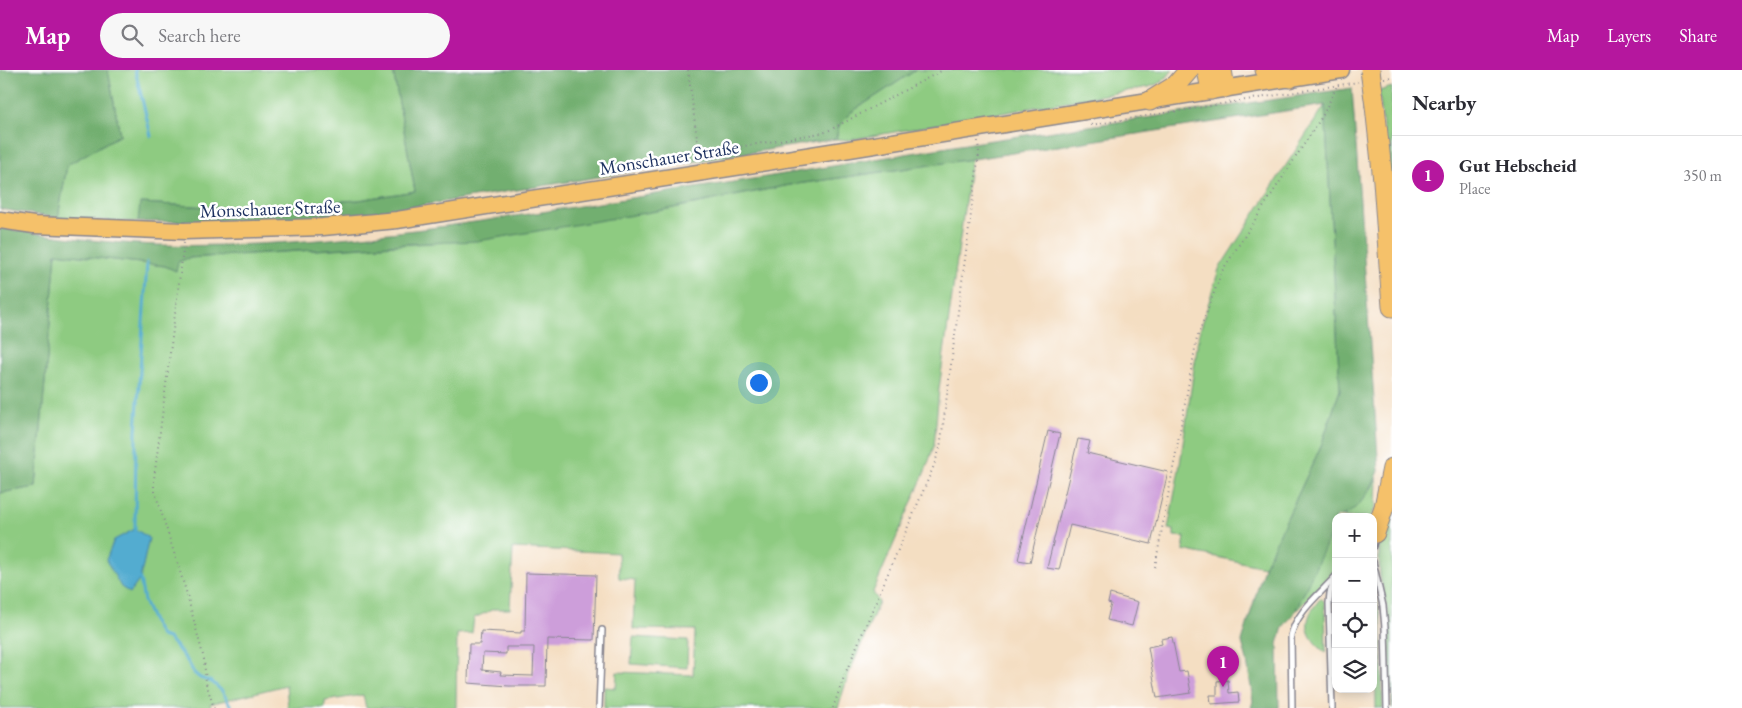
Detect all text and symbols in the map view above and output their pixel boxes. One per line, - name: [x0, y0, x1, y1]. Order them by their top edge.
- search box: [100, 13, 450, 58]
- text: Map: [25, 20, 70, 51]
- icon: search: [118, 21, 146, 49]
- text: Search here: [158, 23, 241, 48]
- text: Map: [1547, 24, 1579, 47]
- text: Layers: [1607, 24, 1651, 47]
- text: Share: [1679, 24, 1717, 47]
- text: Nearby: [1412, 89, 1476, 116]
- street label: Monschauer Straße: [598, 134, 741, 181]
- text: Gut Hebscheid: [1459, 153, 1577, 178]
- text: 1: [1424, 165, 1432, 186]
- text: 350 m: [1683, 165, 1722, 186]
- text: Place: [1459, 178, 1491, 199]
- street label: Monschauer Straße: [199, 194, 341, 223]
- your location: [746, 370, 772, 396]
- map controls: [1332, 513, 1377, 693]
- button: +: [1332, 513, 1377, 558]
- button: −: [1332, 558, 1377, 603]
- button: locate: [1332, 603, 1377, 648]
- pin: 1: [1207, 646, 1239, 687]
- button: layers: [1332, 648, 1377, 693]

